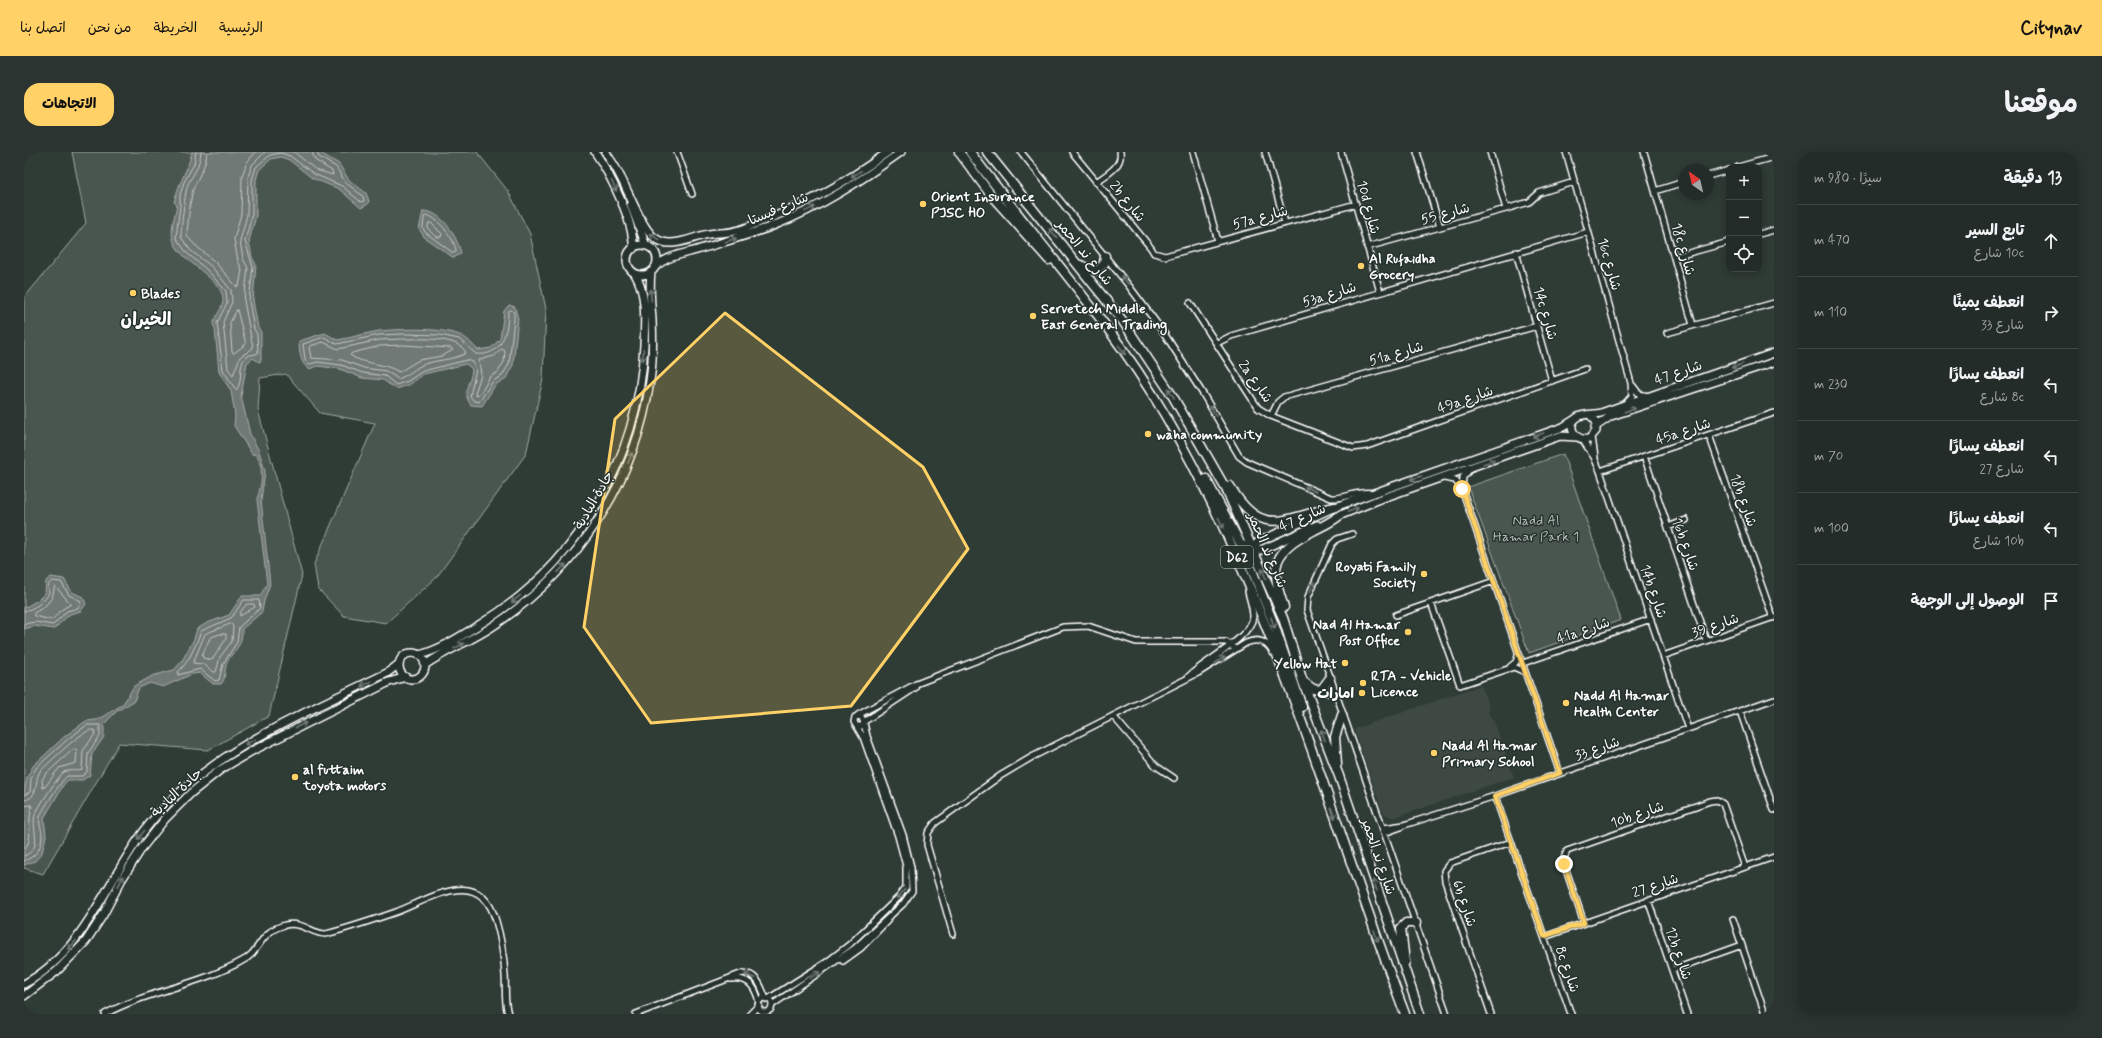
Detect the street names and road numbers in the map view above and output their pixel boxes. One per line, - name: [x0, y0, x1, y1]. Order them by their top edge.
- street label: 2b شارع: [1105, 177, 1149, 226]
- street label: 10d شارع: [1352, 178, 1384, 236]
- street label: شارع فيستا: [746, 188, 811, 230]
- street label: شارع 55: [1419, 199, 1472, 229]
- street label: 57a شارع: [1231, 202, 1290, 234]
- street label: شارع ند الحمر: [1051, 215, 1116, 289]
- street label: 18c شارع: [1667, 221, 1699, 278]
- street label: 16c شارع: [1593, 236, 1625, 293]
- street label: 53a شارع: [1300, 278, 1359, 312]
- street label: 14c شارع: [1529, 285, 1561, 342]
- street label: 51a شارع: [1367, 338, 1426, 370]
- street label: شارع 47: [1652, 356, 1705, 389]
- street label: 2a شارع: [1234, 357, 1276, 406]
- street label: 49a شارع: [1435, 382, 1496, 418]
- street label: 45a شارع: [1653, 415, 1713, 449]
- street label: جادة البادية: [570, 468, 618, 533]
- street label: 18b شارع: [1726, 471, 1761, 529]
- street label: شارع 47: [1276, 500, 1329, 536]
- street label: شارع ند الحمر: [1243, 509, 1291, 591]
- street label: 16b شارع: [1668, 515, 1703, 573]
- road number: D62: [1221, 546, 1253, 568]
- street label: 14b شارع: [1635, 562, 1671, 621]
- street label: شارع 39: [1689, 609, 1741, 642]
- street label: 41a شارع: [1554, 613, 1612, 648]
- street label: شارع 33: [1572, 733, 1622, 765]
- street label: جادة البادية: [147, 764, 206, 821]
- street label: 10b شارع: [1608, 797, 1666, 832]
- street label: شارع ند الحمر: [1356, 815, 1400, 897]
- street label: شارع 27: [1630, 870, 1681, 902]
- street label: 6b شارع: [1448, 878, 1480, 929]
- street label: 12b شارع: [1661, 925, 1695, 982]
- street label: 8c شارع: [1551, 944, 1583, 995]

